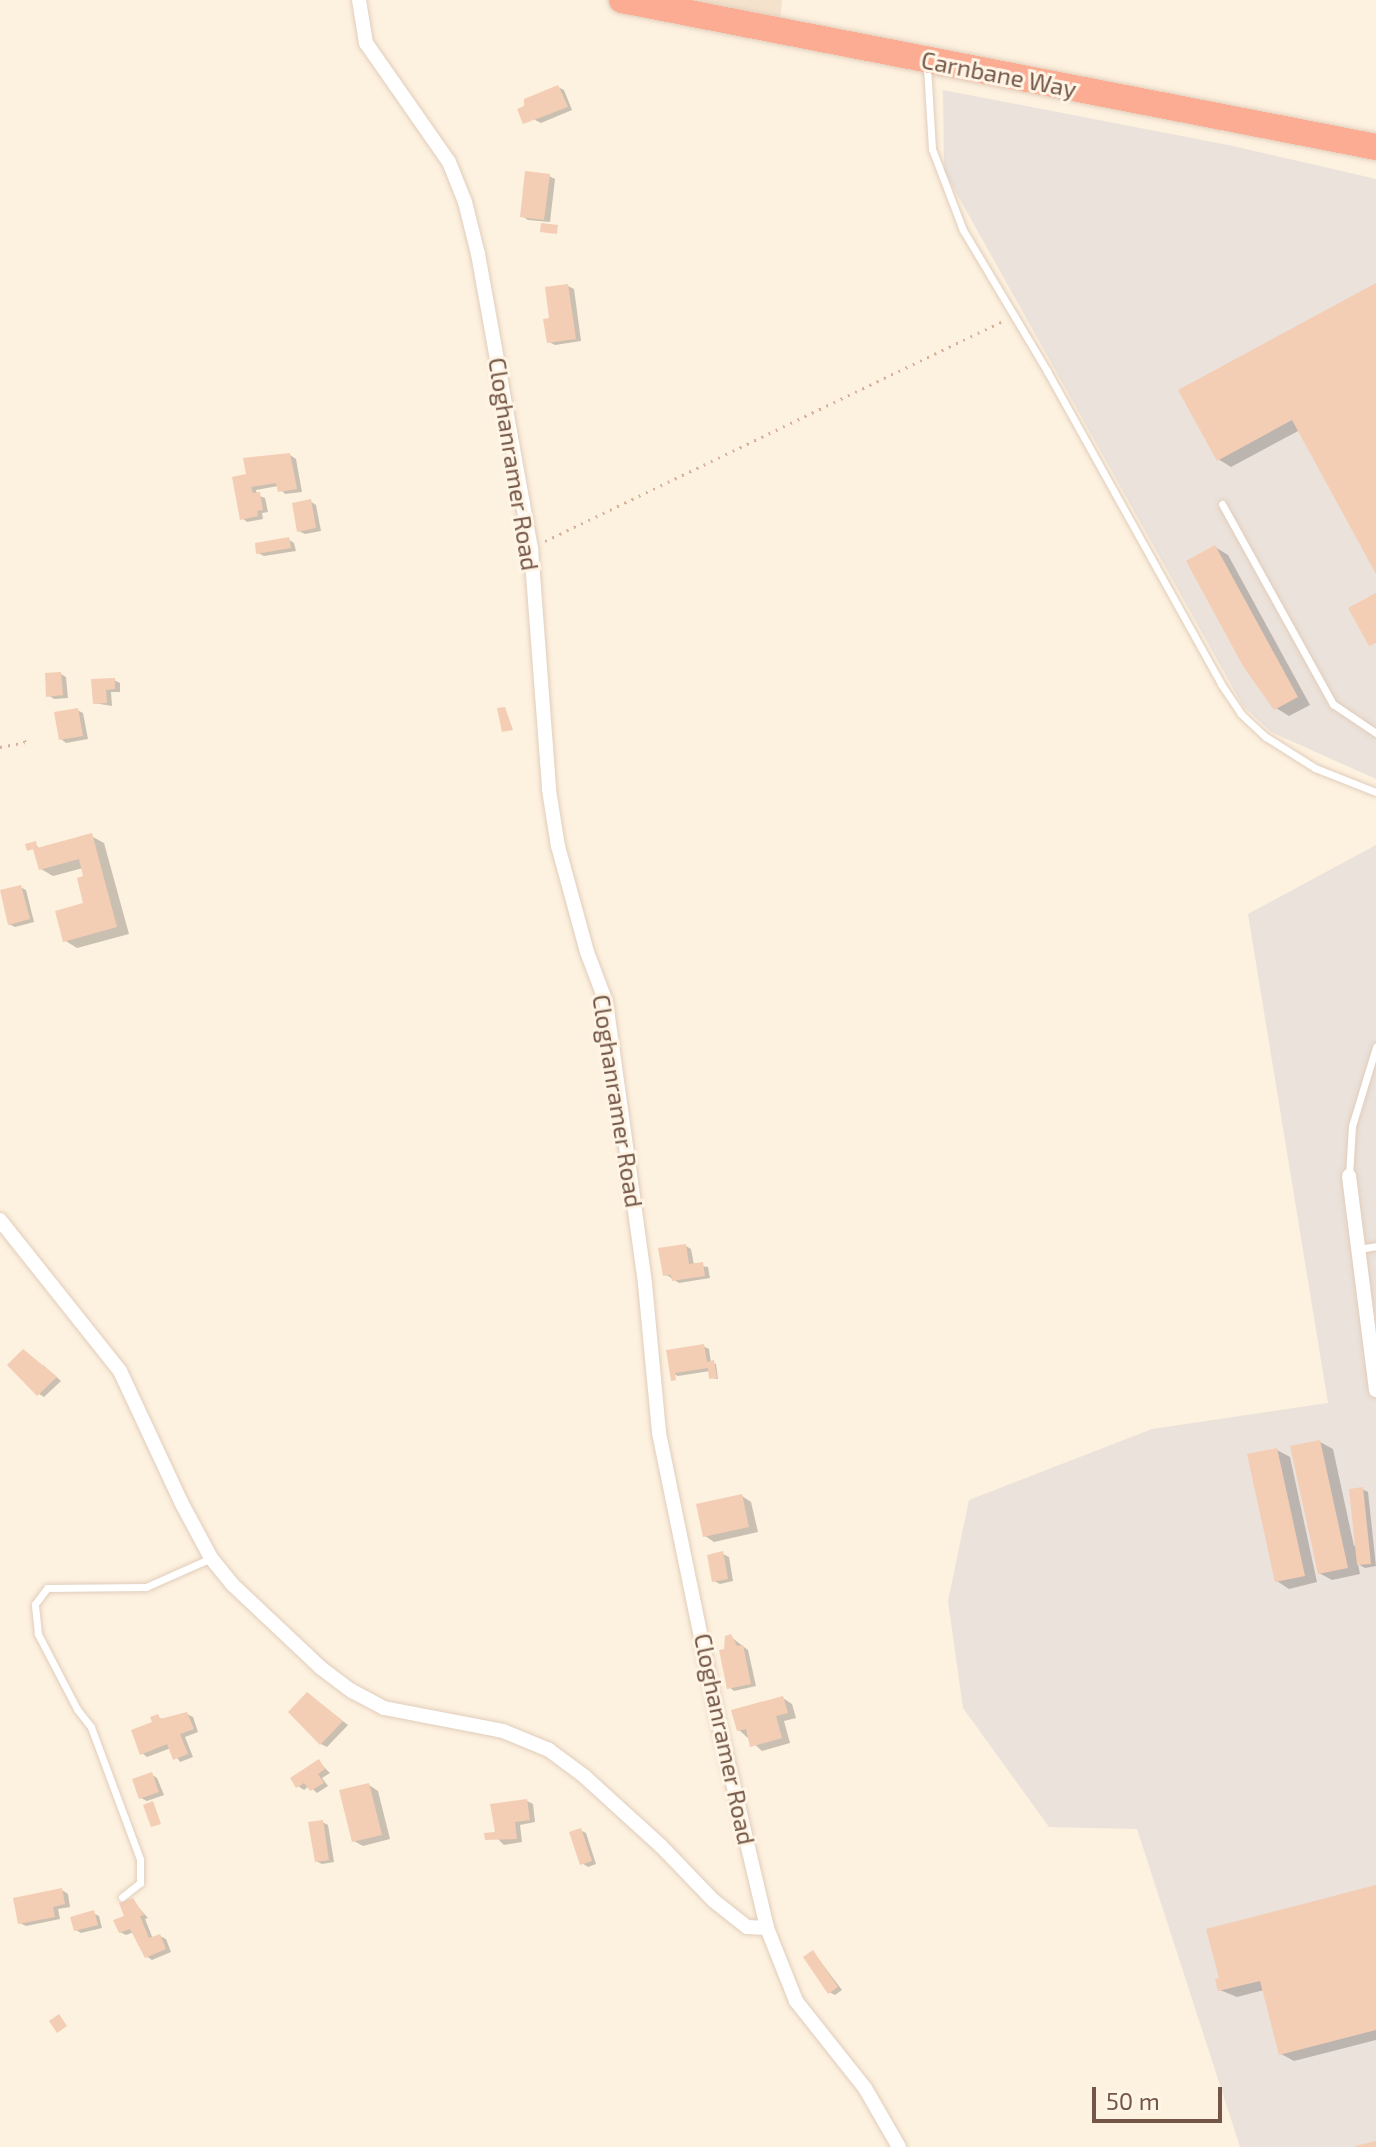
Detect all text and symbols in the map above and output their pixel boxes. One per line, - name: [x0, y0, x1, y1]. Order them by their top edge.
- street label: Carnbane Way: [919, 45, 1079, 103]
- street label: Cloghanramer Road: [483, 355, 545, 573]
- street label: Cloghanramer Road: [587, 992, 649, 1210]
- street label: Cloghanramer Road: [688, 1630, 762, 1848]
- scale bar: [1096, 2071, 1226, 2121]
- text: 50 m: [1106, 2086, 1160, 2115]

